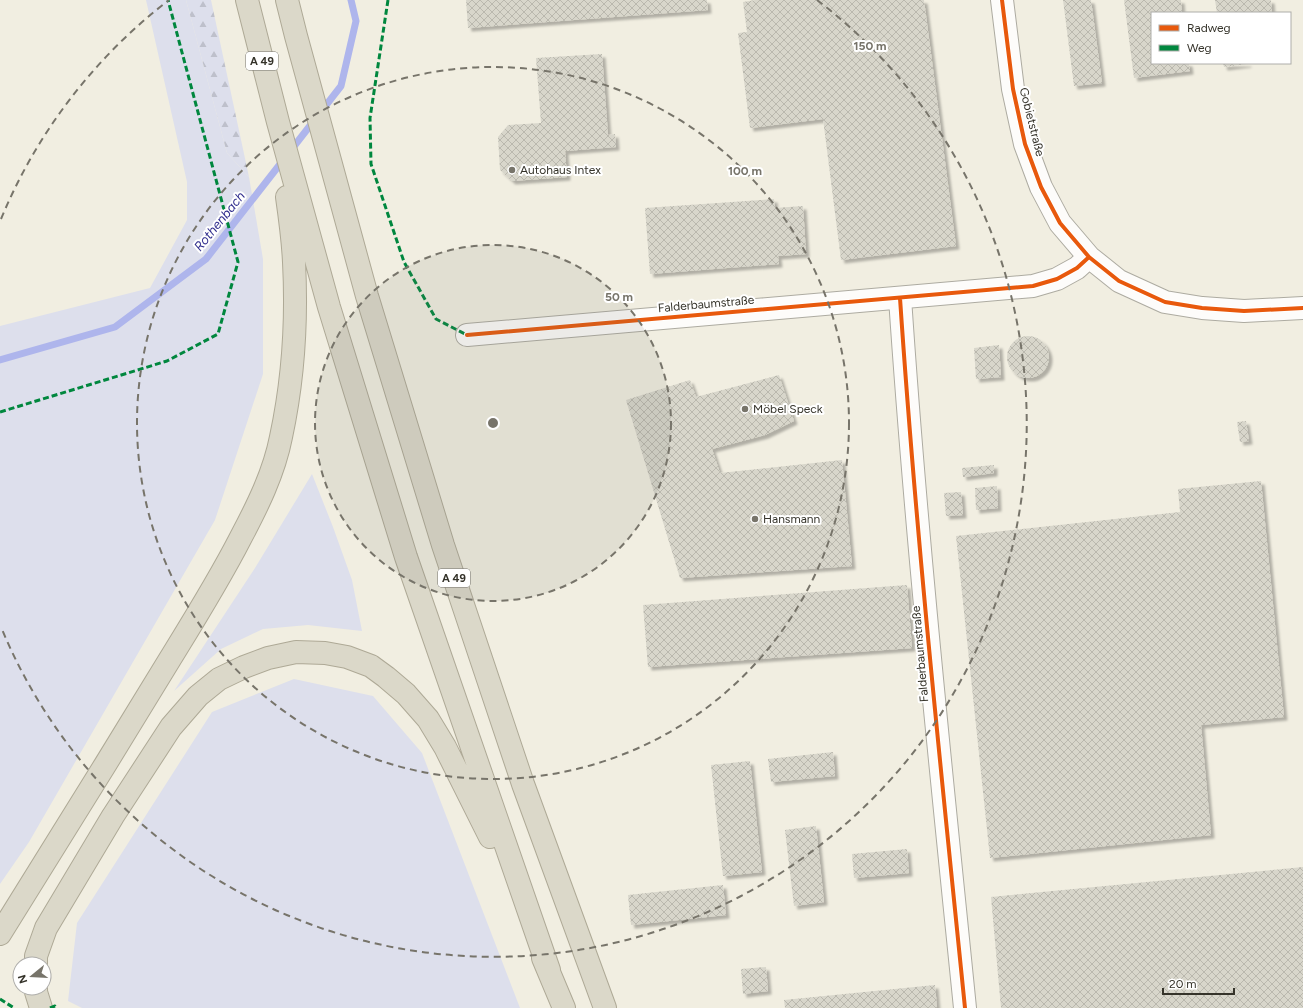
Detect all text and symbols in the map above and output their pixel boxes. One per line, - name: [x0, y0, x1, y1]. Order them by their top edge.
- legend: [1151, 12, 1291, 64]
- text: Radweg: [1187, 21, 1231, 35]
- text: 150 m: [853, 39, 887, 53]
- text: Weg: [1187, 41, 1212, 55]
- road number: A 49: [246, 52, 278, 70]
- street label: Gobietstraße: [1017, 86, 1047, 158]
- place label: Autohaus Intex: [520, 163, 601, 177]
- text: 100 m: [728, 164, 762, 178]
- marker: Autohaus Intex: [507, 165, 517, 175]
- water label: Rothenbach: [191, 189, 248, 254]
- text: 50 m: [605, 290, 633, 304]
- street label: Falderbaumstraße: [657, 293, 755, 315]
- place label: Möbel Speck: [753, 402, 823, 416]
- marker: Möbel Speck: [740, 404, 750, 414]
- centre of rings: [486, 416, 500, 430]
- place label: Hansmann: [763, 512, 820, 526]
- marker: Hansmann: [750, 514, 760, 524]
- road number: A 49: [438, 569, 470, 587]
- street label: Falderbaumstraße: [909, 605, 931, 703]
- north arrow: [12, 956, 52, 996]
- scale bar: [1163, 970, 1234, 996]
- text: N: [15, 973, 30, 985]
- text: 20 m: [1169, 977, 1197, 991]

